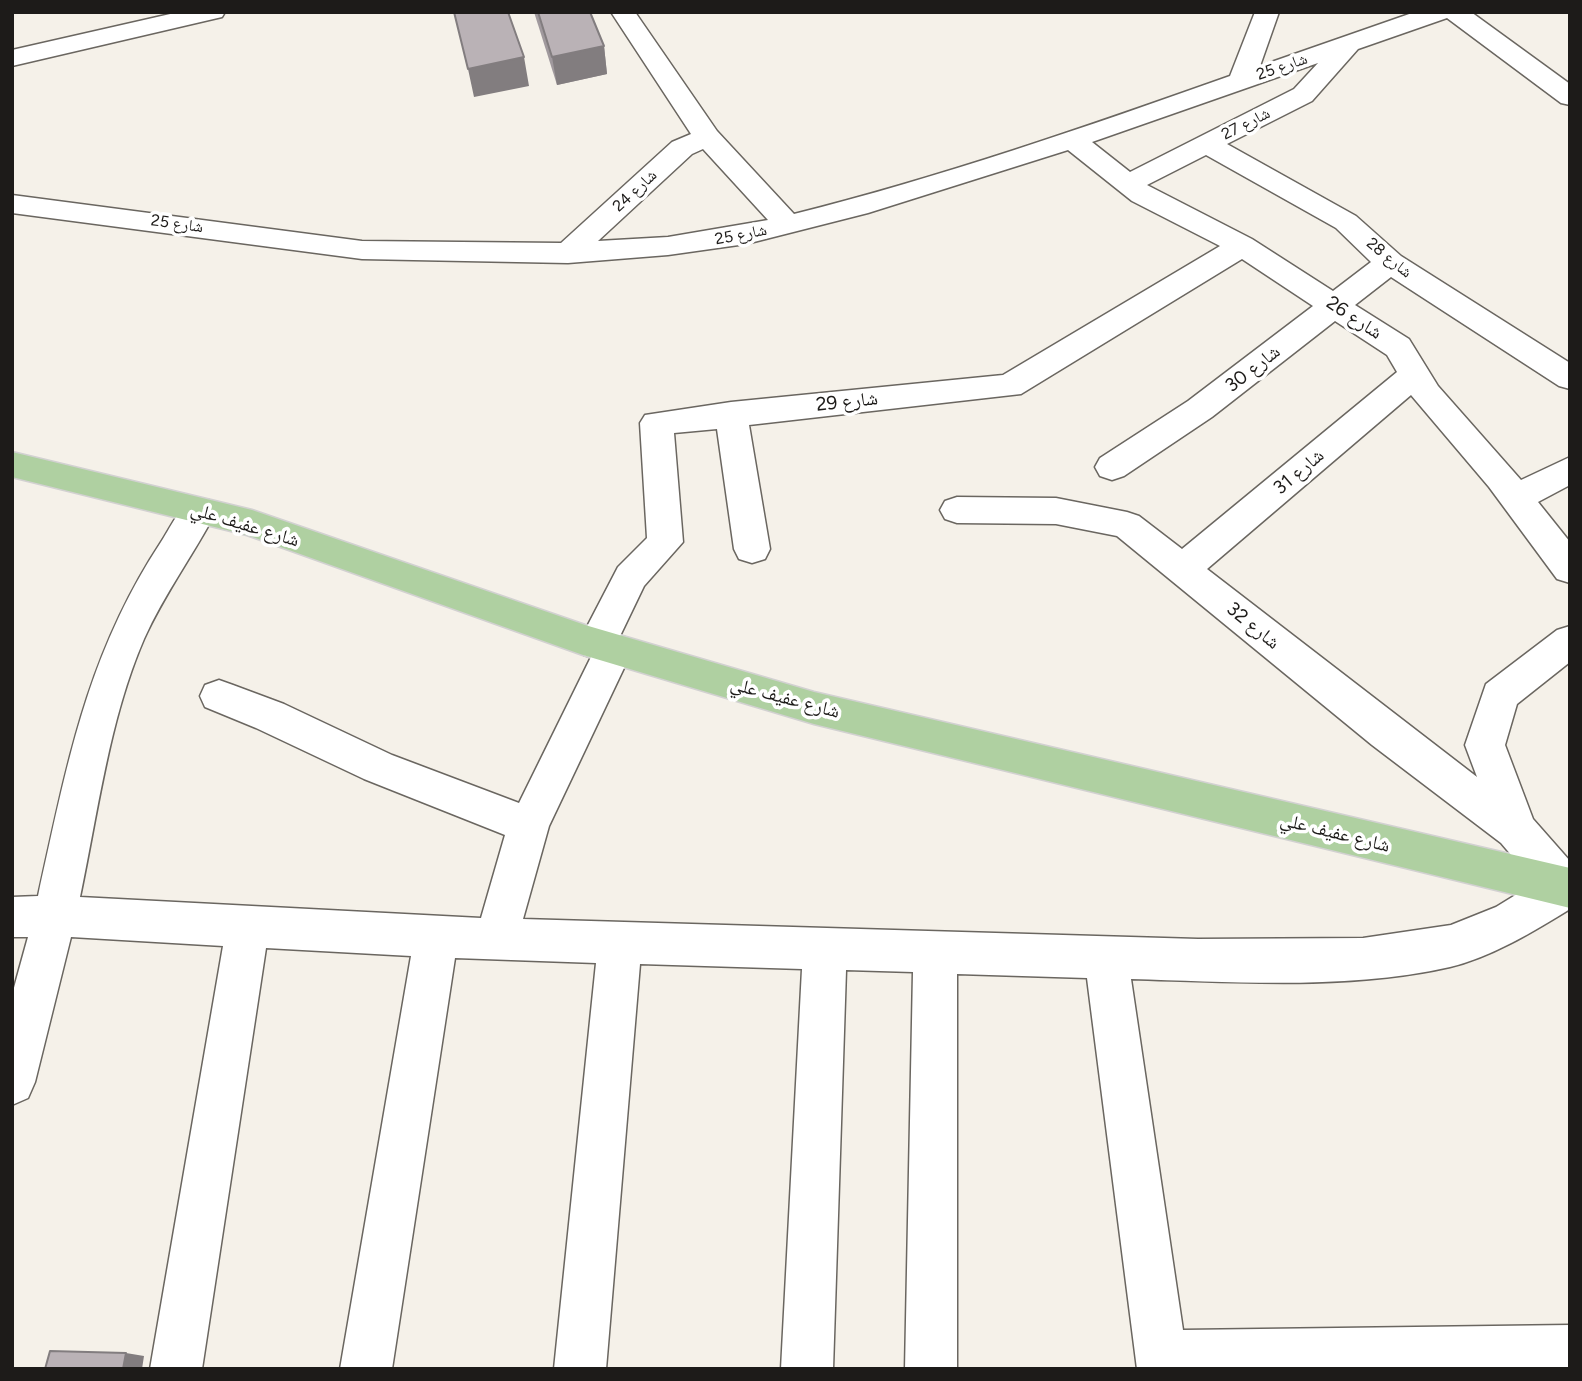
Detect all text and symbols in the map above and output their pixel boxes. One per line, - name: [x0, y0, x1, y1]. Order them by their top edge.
- street label: شارع 25: [1254, 49, 1310, 85]
- street label: شارع 27: [1219, 104, 1273, 144]
- street label: شارع 24: [609, 166, 661, 216]
- street label: شارع 25: [150, 211, 204, 237]
- street label: شارع 25: [713, 221, 769, 249]
- street label: شارع 28: [1362, 234, 1416, 282]
- street label: شارع 26: [1322, 292, 1386, 344]
- street label: شارع 30: [1221, 341, 1285, 397]
- street label: شارع 29: [815, 387, 879, 417]
- street label: شارع 31: [1269, 444, 1329, 500]
- street label: شارع عفيف علي: [188, 498, 302, 552]
- street label: شارع 32: [1222, 598, 1284, 654]
- street label: شارع عفيف علي: [728, 672, 842, 724]
- street label: شارع عفيف علي: [1278, 808, 1392, 858]

